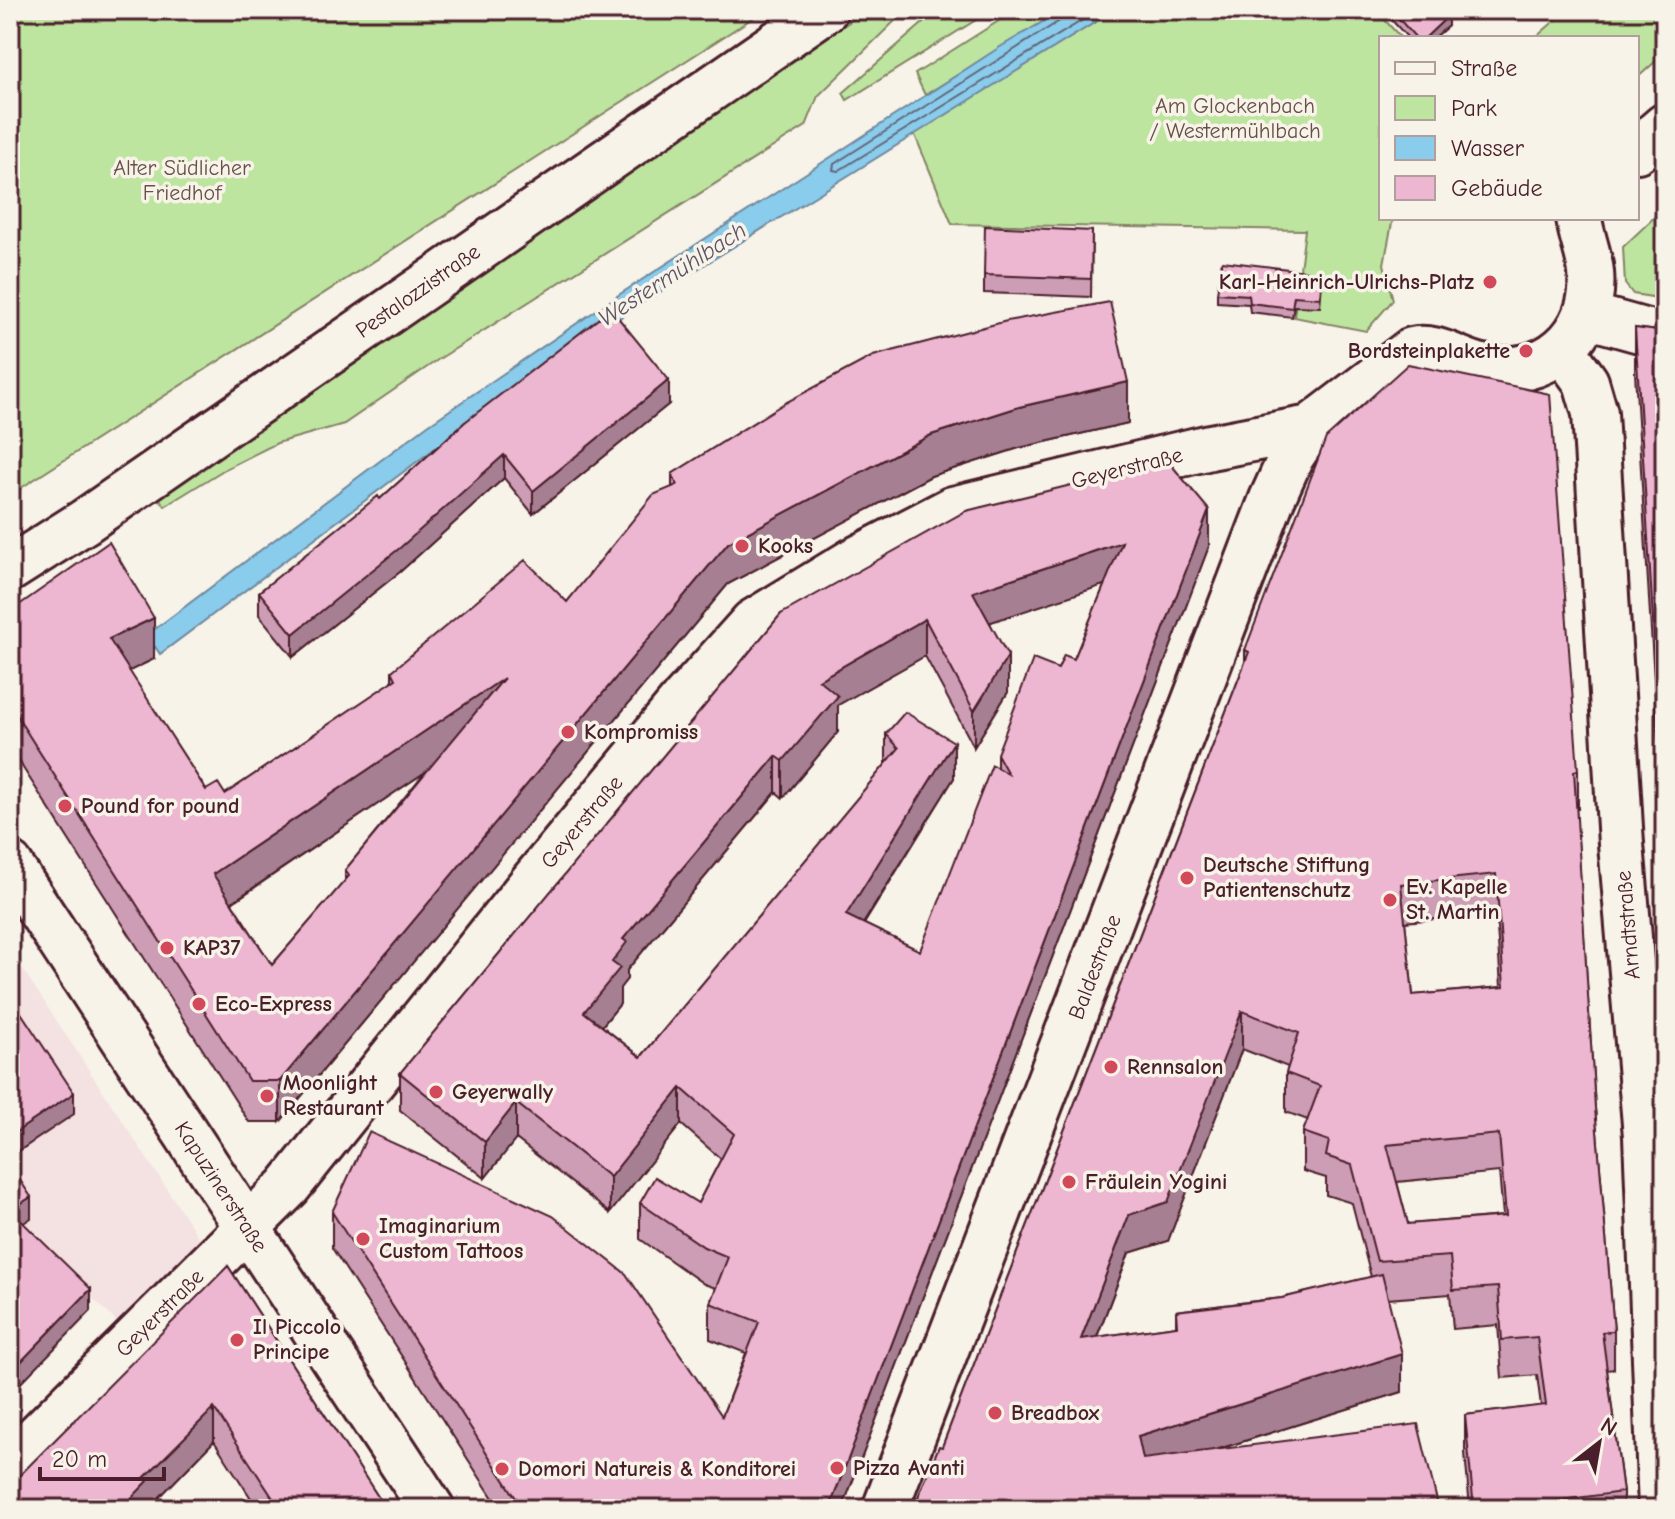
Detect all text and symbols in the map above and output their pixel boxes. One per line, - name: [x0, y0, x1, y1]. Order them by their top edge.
- legend: [1379, 36, 1639, 220]
- text: Straße: [1451, 54, 1517, 82]
- park label: Am Glockenbach / Westermühlbach: [1149, 93, 1321, 144]
- text: Park: [1451, 94, 1497, 122]
- text: Wasser: [1451, 134, 1524, 162]
- park label: Alter Südlicher Friedhof: [113, 155, 251, 206]
- text: Gebäude: [1451, 174, 1542, 202]
- water label: Westermühlbach: [593, 216, 751, 332]
- street label: Pestalozzistraße: [351, 238, 485, 344]
- place label: Karl-Heinrich-Ulrichs-Platz: [1219, 269, 1475, 295]
- marker: Karl-Heinrich-Ulrichs-Platz: [1481, 273, 1499, 291]
- place label: Bordsteinplakette: [1348, 338, 1510, 364]
- marker: Bordsteinplakette: [1517, 342, 1535, 360]
- street label: Geyerstraße: [1069, 442, 1185, 494]
- place label: Kooks: [758, 533, 813, 559]
- marker: Kooks: [733, 537, 751, 555]
- place label: Kompromiss: [584, 719, 698, 745]
- marker: Kompromiss: [559, 723, 577, 741]
- street label: Geyerstraße: [535, 770, 629, 874]
- place label: Pound for pound: [81, 793, 240, 819]
- marker: Pound for pound: [56, 797, 74, 815]
- place label: Deutsche Stiftung Patientenschutz: [1203, 852, 1370, 903]
- marker: Deutsche Stiftung Patientenschutz: [1178, 869, 1196, 887]
- street label: Arndtstraße: [1610, 869, 1646, 981]
- place label: Ev. Kapelle St. Martin: [1406, 874, 1507, 925]
- marker: Ev. Kapelle St. Martin: [1381, 891, 1399, 909]
- street label: Baldestraße: [1063, 911, 1127, 1023]
- place label: KAP37: [183, 935, 241, 961]
- marker: KAP37: [158, 939, 176, 957]
- place label: Eco-Express: [215, 991, 332, 1017]
- marker: Eco-Express: [190, 995, 208, 1013]
- place label: Rennsalon: [1127, 1054, 1224, 1080]
- marker: Rennsalon: [1102, 1058, 1120, 1076]
- place label: Moonlight Restaurant: [283, 1070, 385, 1121]
- place label: Geyerwally: [452, 1079, 554, 1105]
- marker: Geyerwally: [427, 1083, 445, 1101]
- marker: Moonlight Restaurant: [258, 1087, 276, 1105]
- street label: Kapuzinerstraße: [169, 1117, 273, 1257]
- place label: Fräulein Yogini: [1085, 1169, 1227, 1195]
- marker: Fräulein Yogini: [1060, 1173, 1078, 1191]
- place label: Imaginarium Custom Tattoos: [379, 1213, 523, 1264]
- marker: Imaginarium Custom Tattoos: [354, 1230, 372, 1248]
- street label: Geyerstraße: [111, 1264, 209, 1362]
- place label: Il Piccolo Principe: [253, 1314, 341, 1365]
- marker: Il Piccolo Principe: [228, 1331, 246, 1349]
- place label: Breadbox: [1011, 1400, 1099, 1426]
- north arrow: [1559, 1403, 1639, 1483]
- marker: Breadbox: [986, 1404, 1004, 1422]
- text: N: [1596, 1412, 1622, 1442]
- scale bar: [40, 1431, 164, 1481]
- text: 20 m: [52, 1445, 107, 1473]
- place label: Pizza Avanti: [853, 1455, 965, 1481]
- place label: Domori Natureis & Konditorei: [518, 1456, 796, 1482]
- marker: Pizza Avanti: [828, 1459, 846, 1477]
- marker: Domori Natureis & Konditorei: [493, 1460, 511, 1478]

